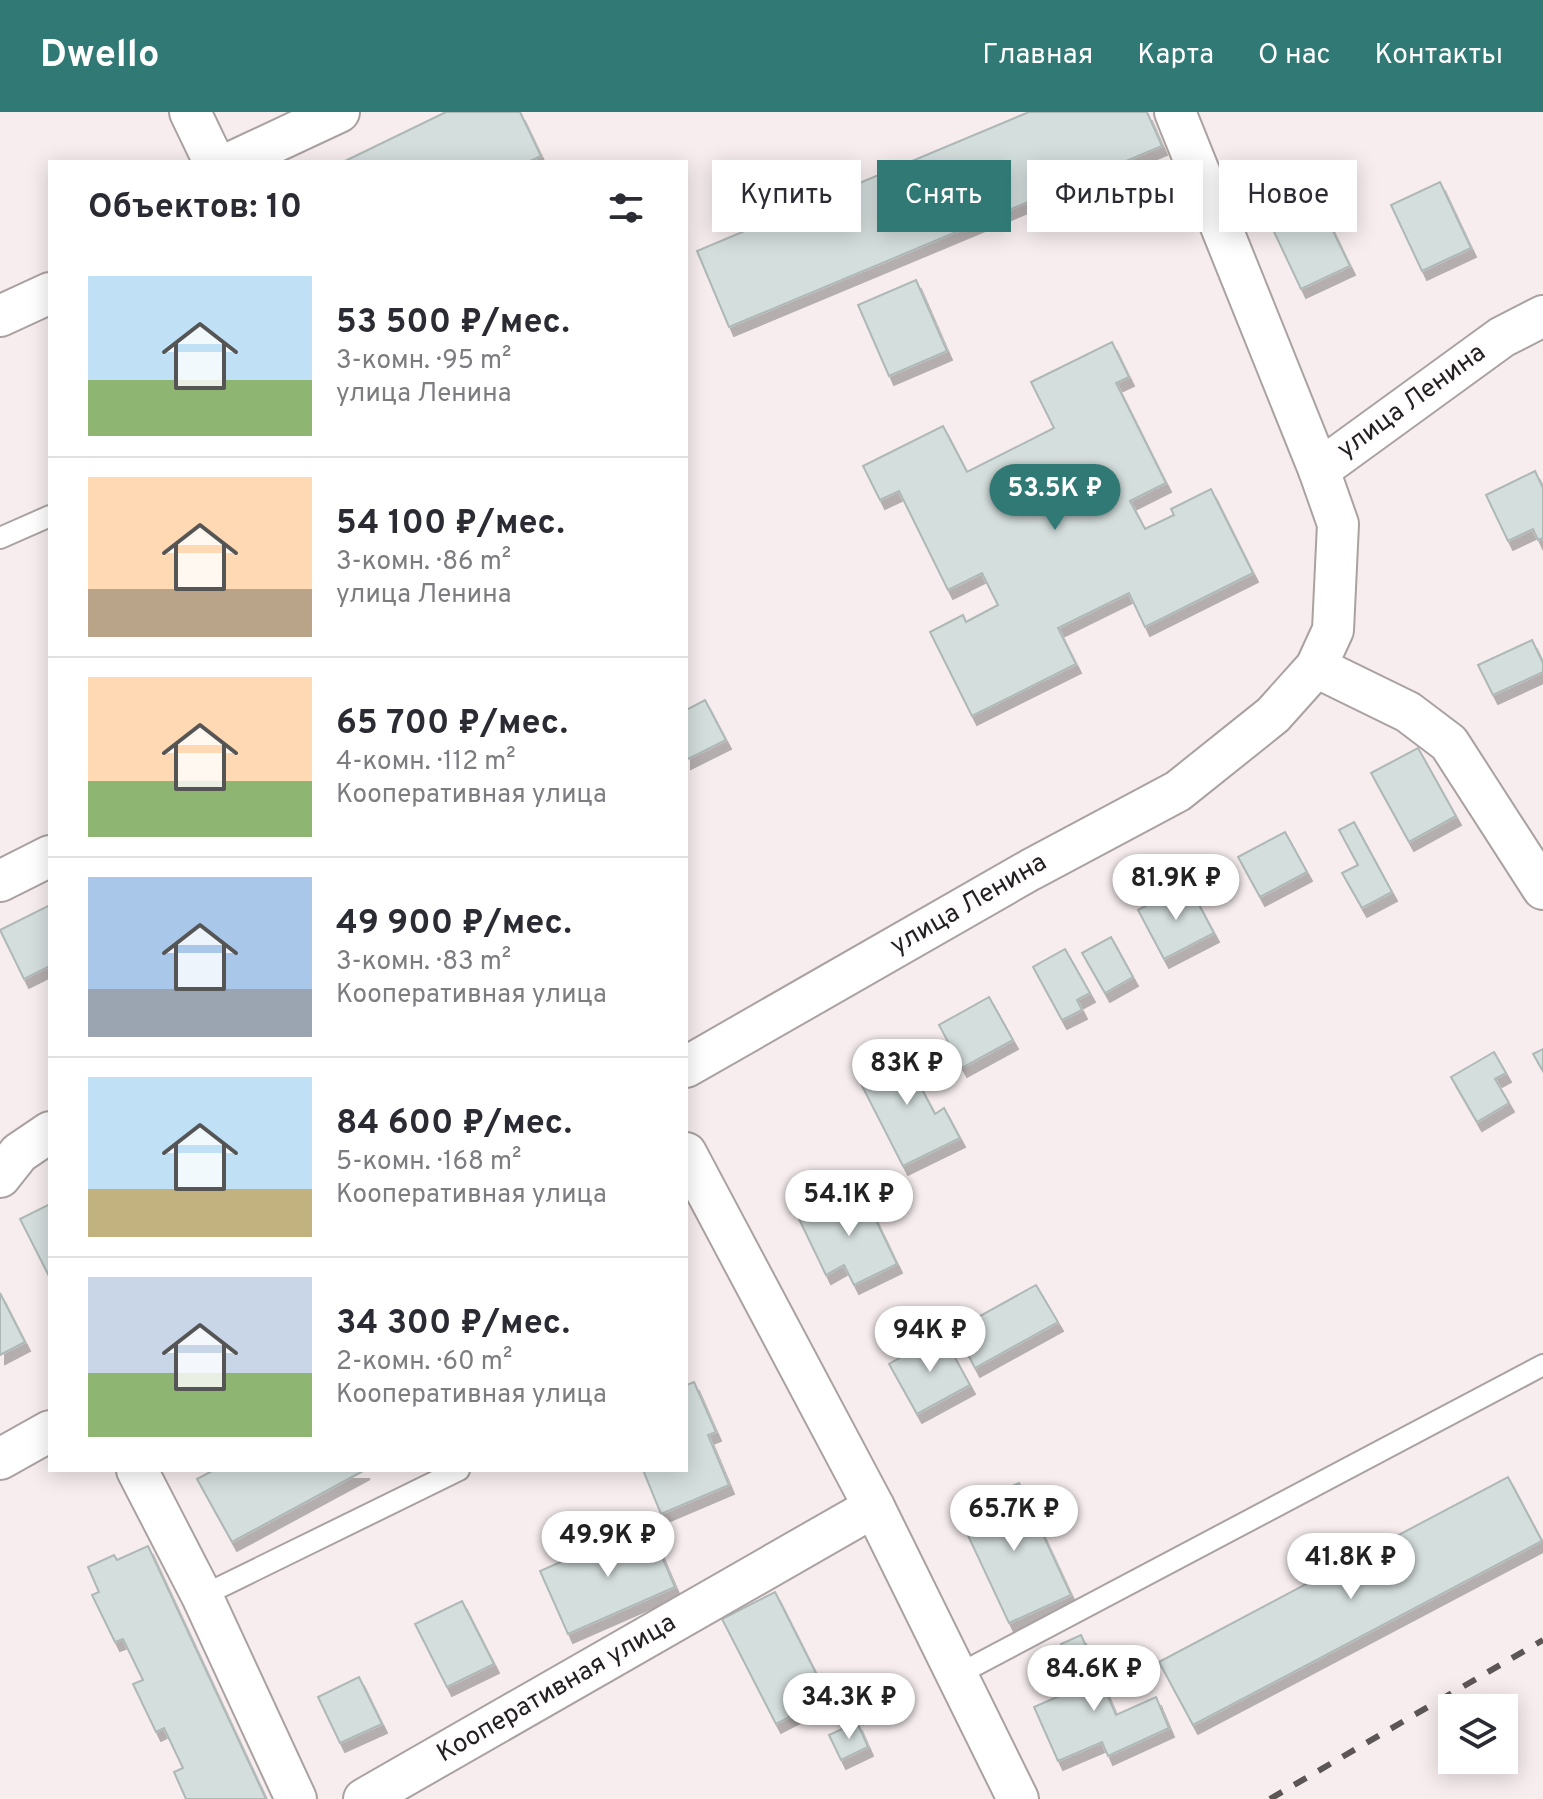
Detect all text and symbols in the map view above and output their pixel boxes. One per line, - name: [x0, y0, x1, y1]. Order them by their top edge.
- text: Dwello: [40, 32, 159, 81]
- text: Главная: [982, 38, 1093, 74]
- text: Карта: [1137, 38, 1214, 74]
- text: О нас: [1258, 38, 1331, 74]
- text: Контакты: [1375, 38, 1503, 74]
- chip: Купить: [712, 160, 861, 232]
- chip: Снять: [877, 160, 1011, 232]
- chip: Фильтры: [1027, 160, 1203, 232]
- chip: Новое: [1219, 160, 1357, 232]
- icon: filters: [604, 186, 648, 230]
- text: Объектов: 10: [88, 187, 302, 230]
- text: 53 500 ₽/мес.: [336, 302, 570, 345]
- icon: home: [152, 308, 248, 404]
- street label: улица Ленина: [1331, 337, 1493, 467]
- text: 3-комн. · 95 m²: [336, 345, 511, 378]
- text: улица Ленина: [336, 378, 511, 411]
- pin: 53.5K ₽: [981, 464, 1129, 532]
- text: 53.5K ₽: [1007, 473, 1103, 506]
- text: 54 100 ₽/мес.: [336, 503, 565, 546]
- icon: home: [152, 509, 248, 605]
- text: 3-комн. · 86 m²: [336, 546, 511, 579]
- text: улица Ленина: [336, 579, 511, 612]
- text: 65 700 ₽/мес.: [336, 703, 568, 746]
- icon: home: [152, 709, 248, 805]
- text: 4-комн. · 112 m²: [336, 746, 516, 779]
- text: Кооперативная улица: [336, 779, 607, 812]
- street label: улица Ленина: [885, 847, 1053, 963]
- pin: 81.9K ₽: [1102, 854, 1250, 922]
- text: 81.9K ₽: [1130, 863, 1222, 896]
- text: 49 900 ₽/мес.: [336, 903, 572, 946]
- icon: home: [152, 909, 248, 1005]
- text: 3-комн. · 83 m²: [336, 946, 511, 979]
- text: Кооперативная улица: [336, 979, 607, 1012]
- pin: 83K ₽: [851, 1039, 963, 1107]
- text: 83K ₽: [870, 1048, 944, 1081]
- text: 84 600 ₽/мес.: [336, 1103, 572, 1146]
- icon: home: [152, 1109, 248, 1205]
- text: 5-комн. · 168 m²: [336, 1146, 521, 1179]
- pin: 54.1K ₽: [775, 1170, 923, 1238]
- text: Кооперативная улица: [336, 1179, 607, 1212]
- text: 54.1K ₽: [803, 1179, 895, 1212]
- text: 34 300 ₽/мес.: [336, 1303, 570, 1346]
- pin: 94K ₽: [874, 1306, 986, 1374]
- icon: home: [152, 1309, 248, 1405]
- text: 94K ₽: [893, 1315, 967, 1348]
- text: 2-комн. · 60 m²: [336, 1346, 512, 1379]
- text: Кооперативная улица: [336, 1379, 607, 1412]
- pin: 65.7K ₽: [940, 1485, 1088, 1553]
- text: 65.7K ₽: [968, 1494, 1060, 1527]
- pin: 49.9K ₽: [534, 1511, 682, 1579]
- text: 49.9K ₽: [560, 1520, 657, 1553]
- pin: 41.8K ₽: [1277, 1533, 1425, 1601]
- text: 41.8K ₽: [1305, 1542, 1397, 1575]
- street label: Кооперативная улица: [432, 1607, 682, 1771]
- pin: 84.6K ₽: [1020, 1645, 1168, 1713]
- text: 84.6K ₽: [1045, 1654, 1143, 1687]
- pin: 34.3K ₽: [775, 1673, 923, 1741]
- text: 34.3K ₽: [801, 1682, 897, 1715]
- map controls: [1438, 1694, 1518, 1774]
- button: layers: [1438, 1694, 1518, 1774]

